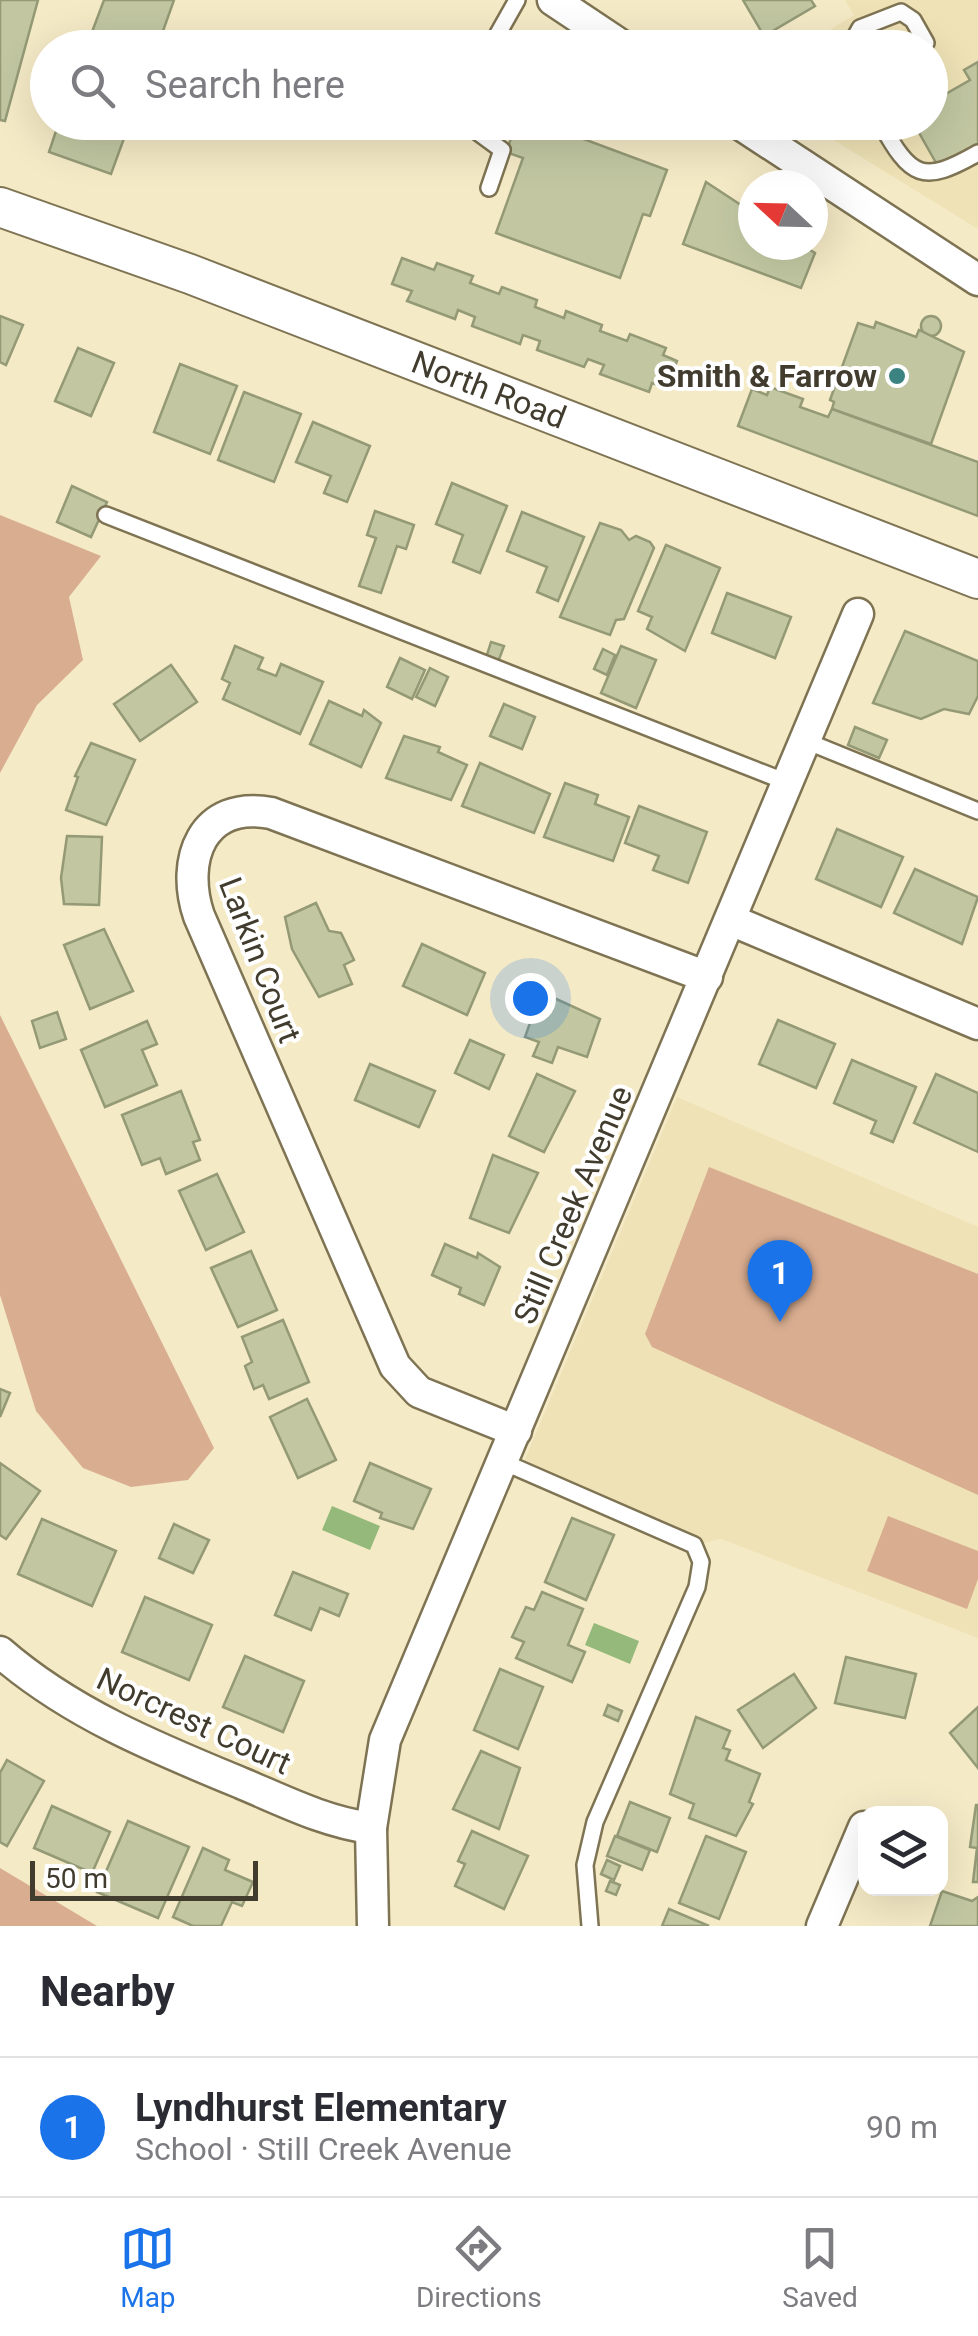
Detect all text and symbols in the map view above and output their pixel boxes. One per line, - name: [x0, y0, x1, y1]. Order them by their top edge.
- search box: [30, 30, 948, 140]
- icon: search: [65, 58, 120, 113]
- text: Search here: [145, 63, 345, 107]
- north arrow: [738, 170, 828, 260]
- street label: North Road: [406, 343, 571, 437]
- place label: Smith & Farrow: [657, 357, 877, 395]
- marker: Smith & Farrow: [886, 365, 908, 387]
- street label: Larkin Court: [211, 872, 309, 1048]
- your location: [505, 973, 556, 1024]
- street label: Still Creek Avenue: [506, 1080, 640, 1330]
- pin: 1: [748, 1240, 812, 1322]
- street label: Norcrest Court: [91, 1659, 297, 1783]
- map controls: [858, 1806, 948, 1896]
- button: layers: [858, 1806, 948, 1896]
- scale bar: [30, 1856, 258, 1900]
- text: 50 m: [45, 1862, 108, 1895]
- text: Nearby: [40, 1967, 175, 2016]
- text: Lyndhurst Elementary: [135, 2086, 507, 2130]
- text: 1: [63, 2108, 82, 2146]
- text: 90 m: [866, 2108, 938, 2146]
- text: School · Still Creek Avenue: [135, 2130, 512, 2168]
- tab: Map: [120, 2221, 176, 2314]
- tab: Directions: [416, 2221, 542, 2314]
- tab: Saved: [782, 2221, 858, 2314]

